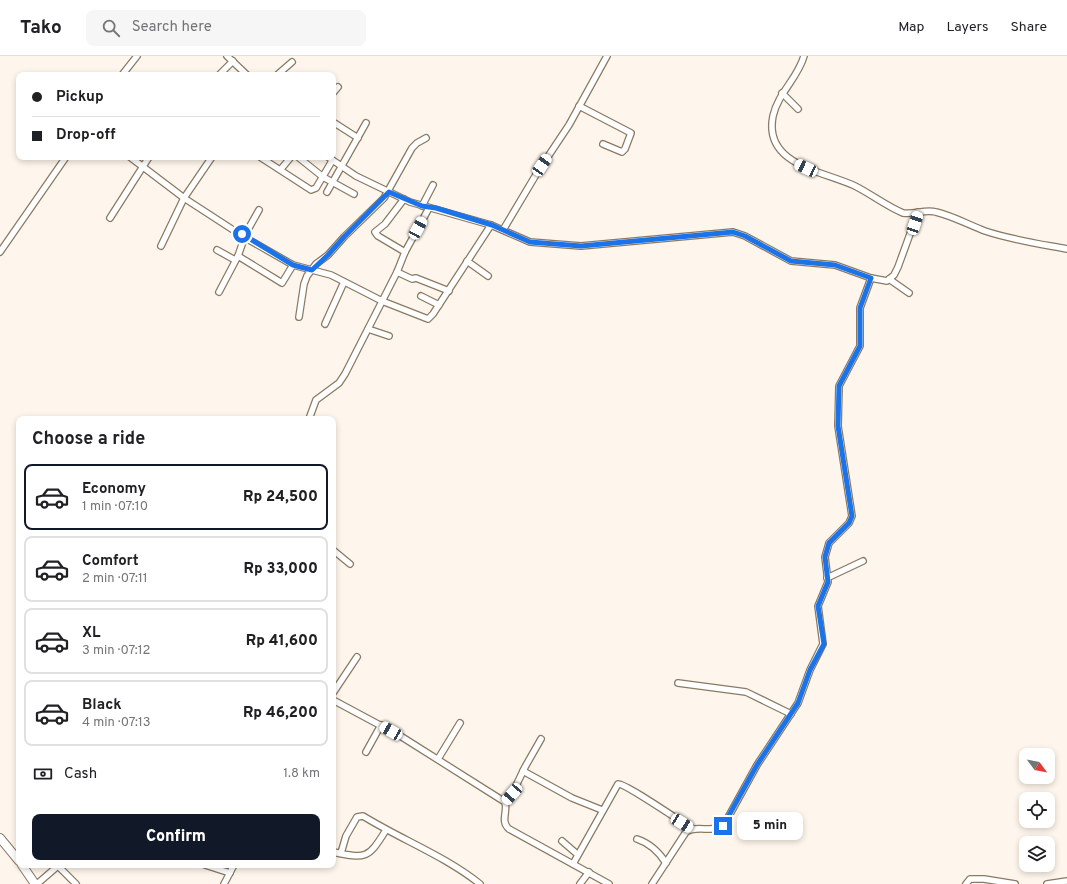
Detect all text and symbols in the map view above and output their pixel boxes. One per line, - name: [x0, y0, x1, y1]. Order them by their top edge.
- search box: [86, 10, 366, 46]
- text: Tako: [20, 16, 62, 40]
- icon: search: [100, 17, 122, 39]
- text: Search here: [132, 18, 212, 37]
- text: Map: [898, 19, 924, 36]
- text: Layers: [946, 19, 988, 36]
- text: Share: [1010, 19, 1047, 36]
- text: Pickup: [56, 88, 104, 107]
- text: Drop-off: [56, 126, 116, 145]
- car: [530, 152, 554, 178]
- car: [793, 157, 819, 179]
- car: [906, 210, 924, 236]
- car: [407, 215, 429, 241]
- route start: [233, 225, 251, 243]
- text: Choose a ride: [32, 428, 145, 451]
- icon: car: [34, 479, 70, 515]
- text: Economy: [82, 480, 146, 499]
- text: Rp 24,500: [243, 488, 318, 507]
- text: 1 min · 07:10: [82, 499, 148, 515]
- icon: car: [34, 551, 70, 587]
- text: Comfort: [82, 552, 139, 571]
- text: Rp 33,000: [244, 560, 318, 579]
- text: 2 min · 07:11: [82, 571, 148, 587]
- icon: car: [34, 623, 70, 659]
- text: XL: [82, 624, 100, 643]
- text: Rp 41,600: [246, 632, 318, 651]
- text: 3 min · 07:12: [82, 643, 151, 659]
- icon: car: [34, 695, 70, 731]
- text: Black: [82, 696, 122, 715]
- text: Rp 46,200: [243, 704, 318, 723]
- text: 4 min · 07:13: [82, 715, 151, 731]
- car: [378, 720, 404, 742]
- north arrow: [1019, 748, 1055, 784]
- map controls: [1019, 748, 1055, 872]
- icon: cash: [32, 763, 54, 785]
- text: Cash: [64, 765, 97, 784]
- text: 1.8 km: [283, 766, 320, 782]
- car: [500, 781, 524, 807]
- button: locate: [1019, 792, 1055, 828]
- car: [669, 812, 695, 834]
- callout: 5 min: [737, 812, 803, 840]
- button: Confirm: [32, 814, 320, 860]
- route end: [714, 817, 732, 835]
- text: 5 min: [753, 818, 787, 834]
- button: layers: [1019, 836, 1055, 872]

